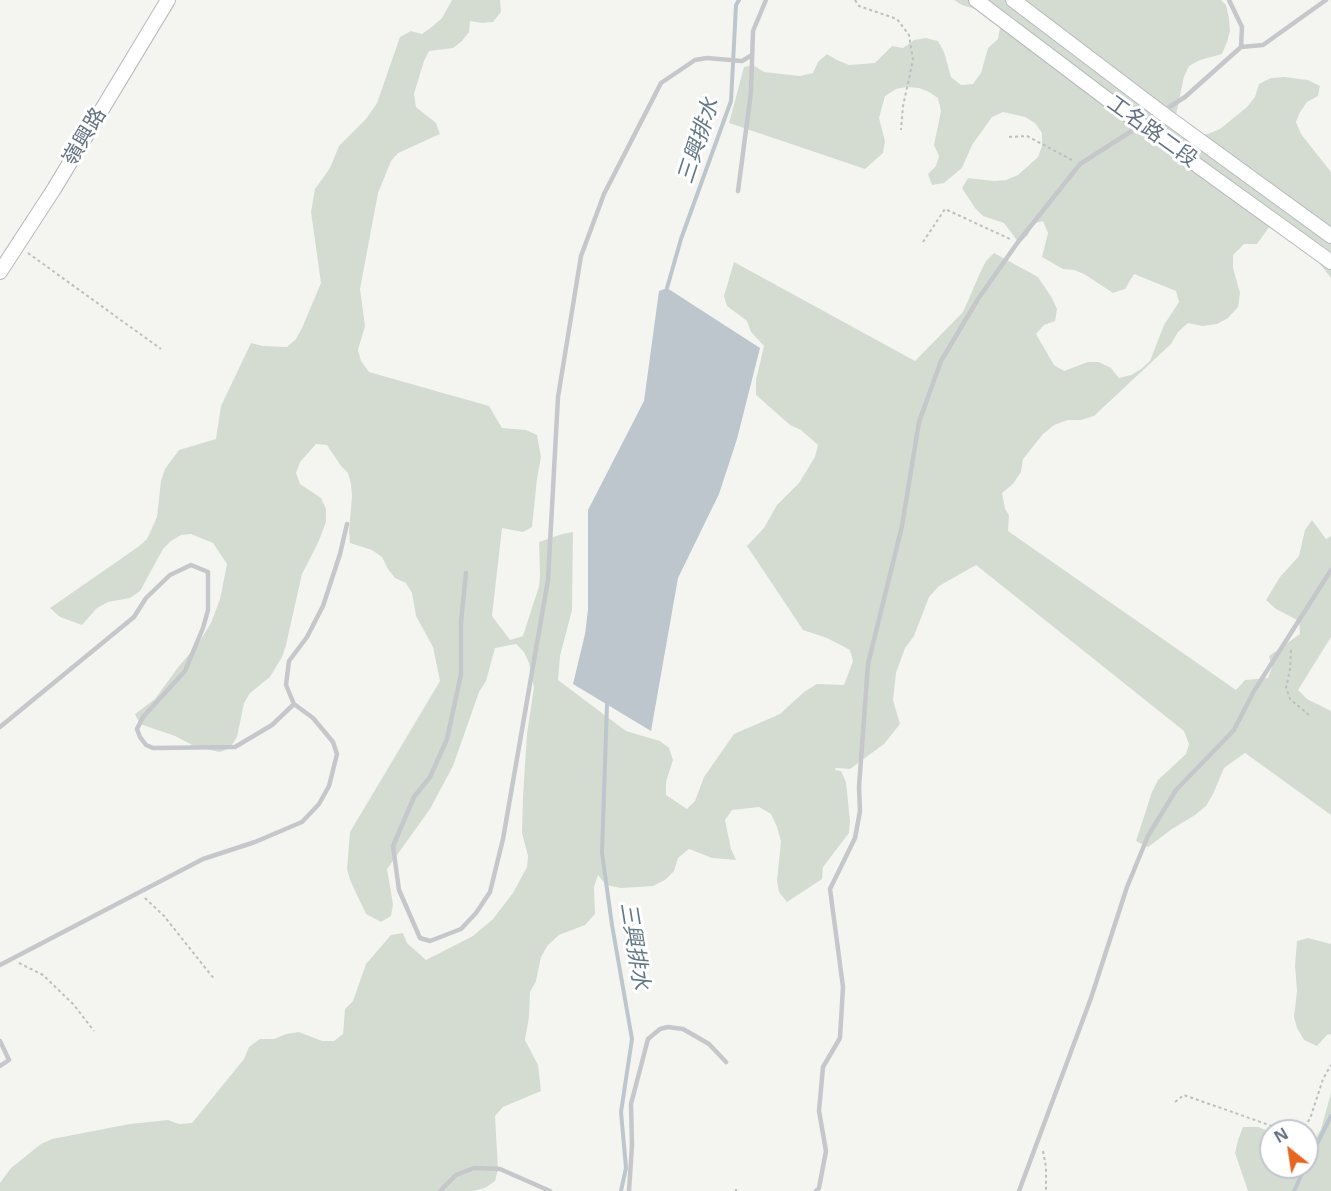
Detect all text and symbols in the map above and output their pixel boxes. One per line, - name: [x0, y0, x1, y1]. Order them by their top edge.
- street label: 工名路二段: [1102, 91, 1202, 173]
- water label: 三興排水: [673, 95, 725, 187]
- street label: 嶺興路: [58, 104, 112, 170]
- water label: 三興排水: [614, 900, 654, 992]
- north arrow: [1259, 1119, 1319, 1179]
- text: N: [1270, 1122, 1292, 1148]

